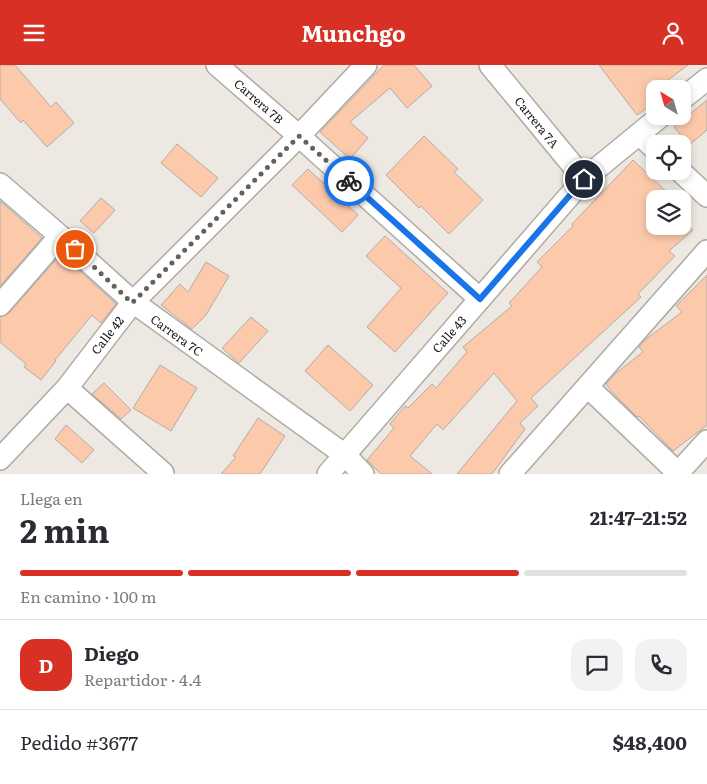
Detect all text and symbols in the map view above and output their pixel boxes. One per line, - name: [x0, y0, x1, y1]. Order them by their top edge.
- text: Munchgo: [301, 16, 406, 49]
- icon: menu: [20, 19, 48, 47]
- icon: person: [659, 19, 687, 47]
- street label: Carrera 7B: [230, 74, 288, 128]
- north arrow: [646, 80, 691, 125]
- map controls: [646, 80, 691, 235]
- street label: Carrera 7A: [511, 92, 563, 152]
- button: locate: [646, 135, 691, 180]
- courier: [324, 156, 374, 206]
- pin: [563, 158, 605, 200]
- icon: home: [570, 165, 598, 193]
- icon: bike: [335, 167, 363, 195]
- button: layers: [646, 190, 691, 235]
- pin: [54, 228, 96, 270]
- icon: bag: [61, 235, 89, 263]
- street label: Carrera 7C: [147, 310, 207, 360]
- street label: Calle 43: [428, 311, 470, 357]
- street label: Calle 42: [86, 312, 128, 358]
- text: Llega en: [20, 486, 83, 510]
- text: 21:47–21:52: [590, 503, 687, 531]
- text: 2 min: [20, 505, 109, 553]
- text: En camino · 100 m: [20, 584, 157, 608]
- text: Diego: [84, 639, 139, 667]
- button: chat: [571, 639, 623, 691]
- button: phone: [635, 639, 687, 691]
- text: D: [39, 651, 53, 679]
- text: Repartidor · 4.4: [84, 667, 201, 691]
- text: Pedido #3677: [20, 728, 138, 756]
- text: $48,400: [613, 728, 687, 756]

